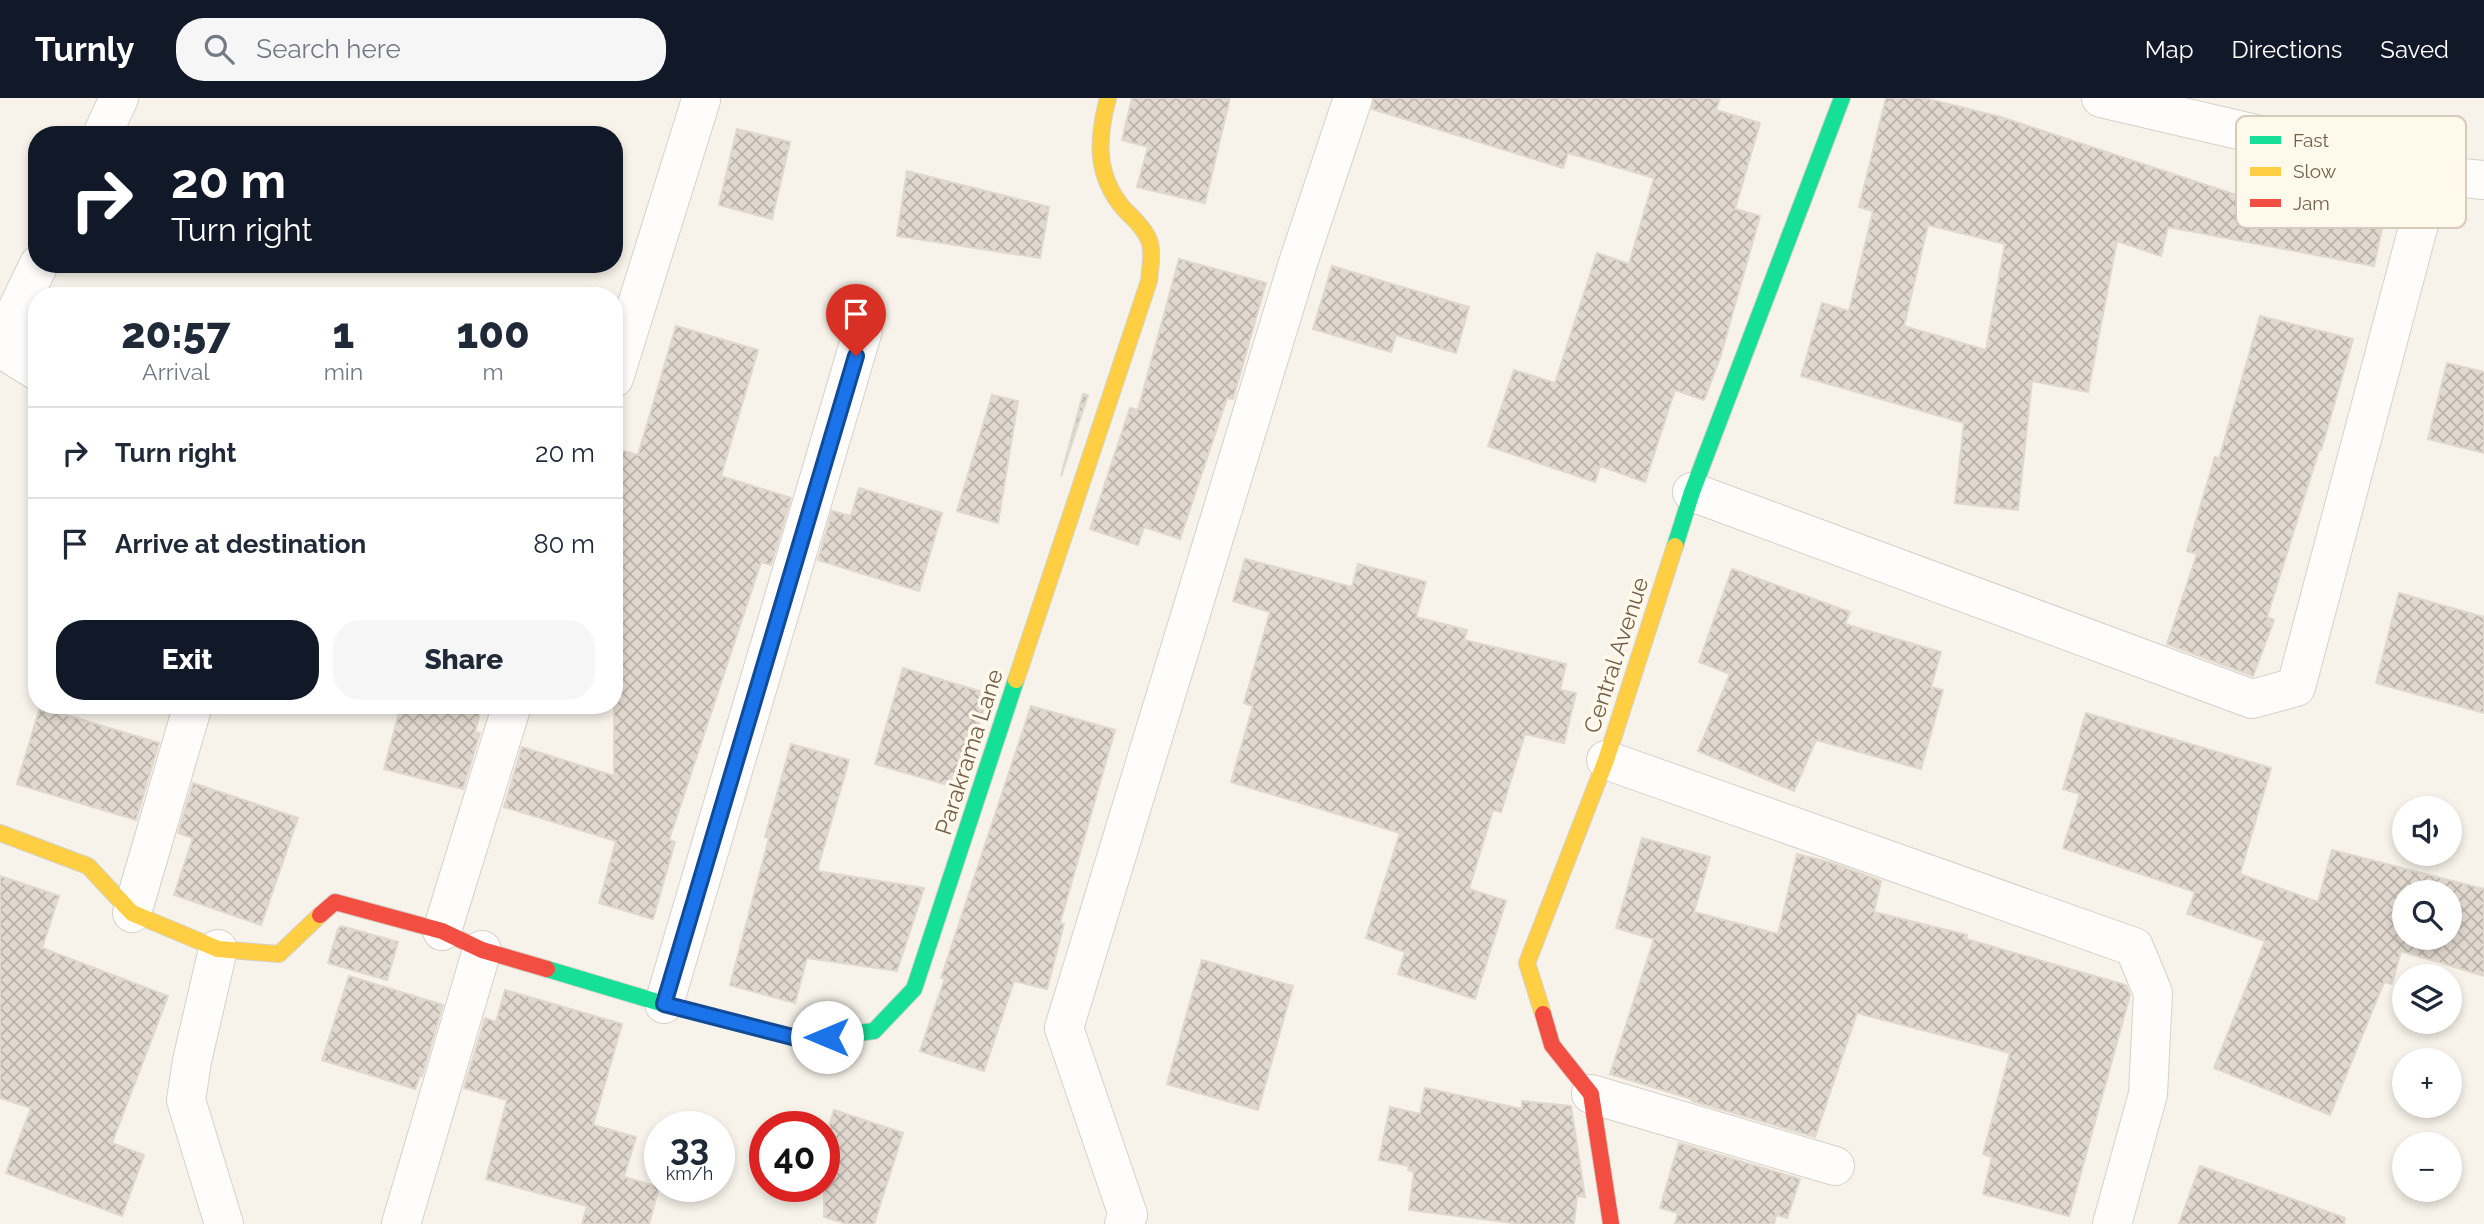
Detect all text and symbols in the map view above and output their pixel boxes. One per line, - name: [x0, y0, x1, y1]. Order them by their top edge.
- search box: [176, 18, 666, 81]
- text: Turnly: [35, 30, 134, 69]
- icon: search: [200, 30, 238, 68]
- text: Search here: [256, 34, 401, 64]
- text: Map: [2145, 35, 2194, 64]
- text: Directions: [2232, 35, 2342, 64]
- text: Saved: [2380, 35, 2449, 64]
- legend: [2236, 116, 2466, 228]
- text: Fast: [2293, 129, 2329, 151]
- text: 20 m: [171, 152, 286, 209]
- icon: right: [56, 154, 147, 245]
- text: Slow: [2293, 160, 2337, 182]
- text: Jam: [2293, 192, 2330, 214]
- text: Turn right: [171, 211, 312, 248]
- pin: [826, 284, 886, 356]
- icon: arrive: [837, 295, 875, 333]
- text: 20:57: [121, 309, 230, 358]
- text: 1: [333, 309, 354, 358]
- text: 100: [456, 309, 530, 358]
- text: Arrival: [142, 358, 210, 385]
- text: min: [324, 358, 363, 385]
- text: m: [483, 358, 504, 385]
- icon: right: [56, 434, 94, 472]
- text: Turn right: [115, 438, 236, 468]
- text: 20 m: [535, 438, 595, 468]
- icon: arrive: [56, 525, 94, 563]
- text: Arrive at destination: [115, 529, 366, 559]
- text: 80 m: [533, 529, 595, 559]
- street label: Central Avenue: [1578, 574, 1653, 736]
- button: Exit: [56, 620, 319, 700]
- button: Share: [333, 620, 595, 700]
- street label: Parakrama Lane: [929, 666, 1008, 838]
- map controls: [2392, 796, 2462, 1202]
- button: sound: [2392, 796, 2462, 866]
- button: search: [2392, 880, 2462, 950]
- button: layers: [2392, 964, 2462, 1034]
- position arrow: [790, 1000, 864, 1074]
- button: +: [2392, 1048, 2462, 1118]
- speed limit sign: 40: [749, 1111, 840, 1202]
- text: 33: [670, 1127, 709, 1168]
- button: −: [2392, 1132, 2462, 1202]
- text: km/h: [666, 1163, 713, 1184]

